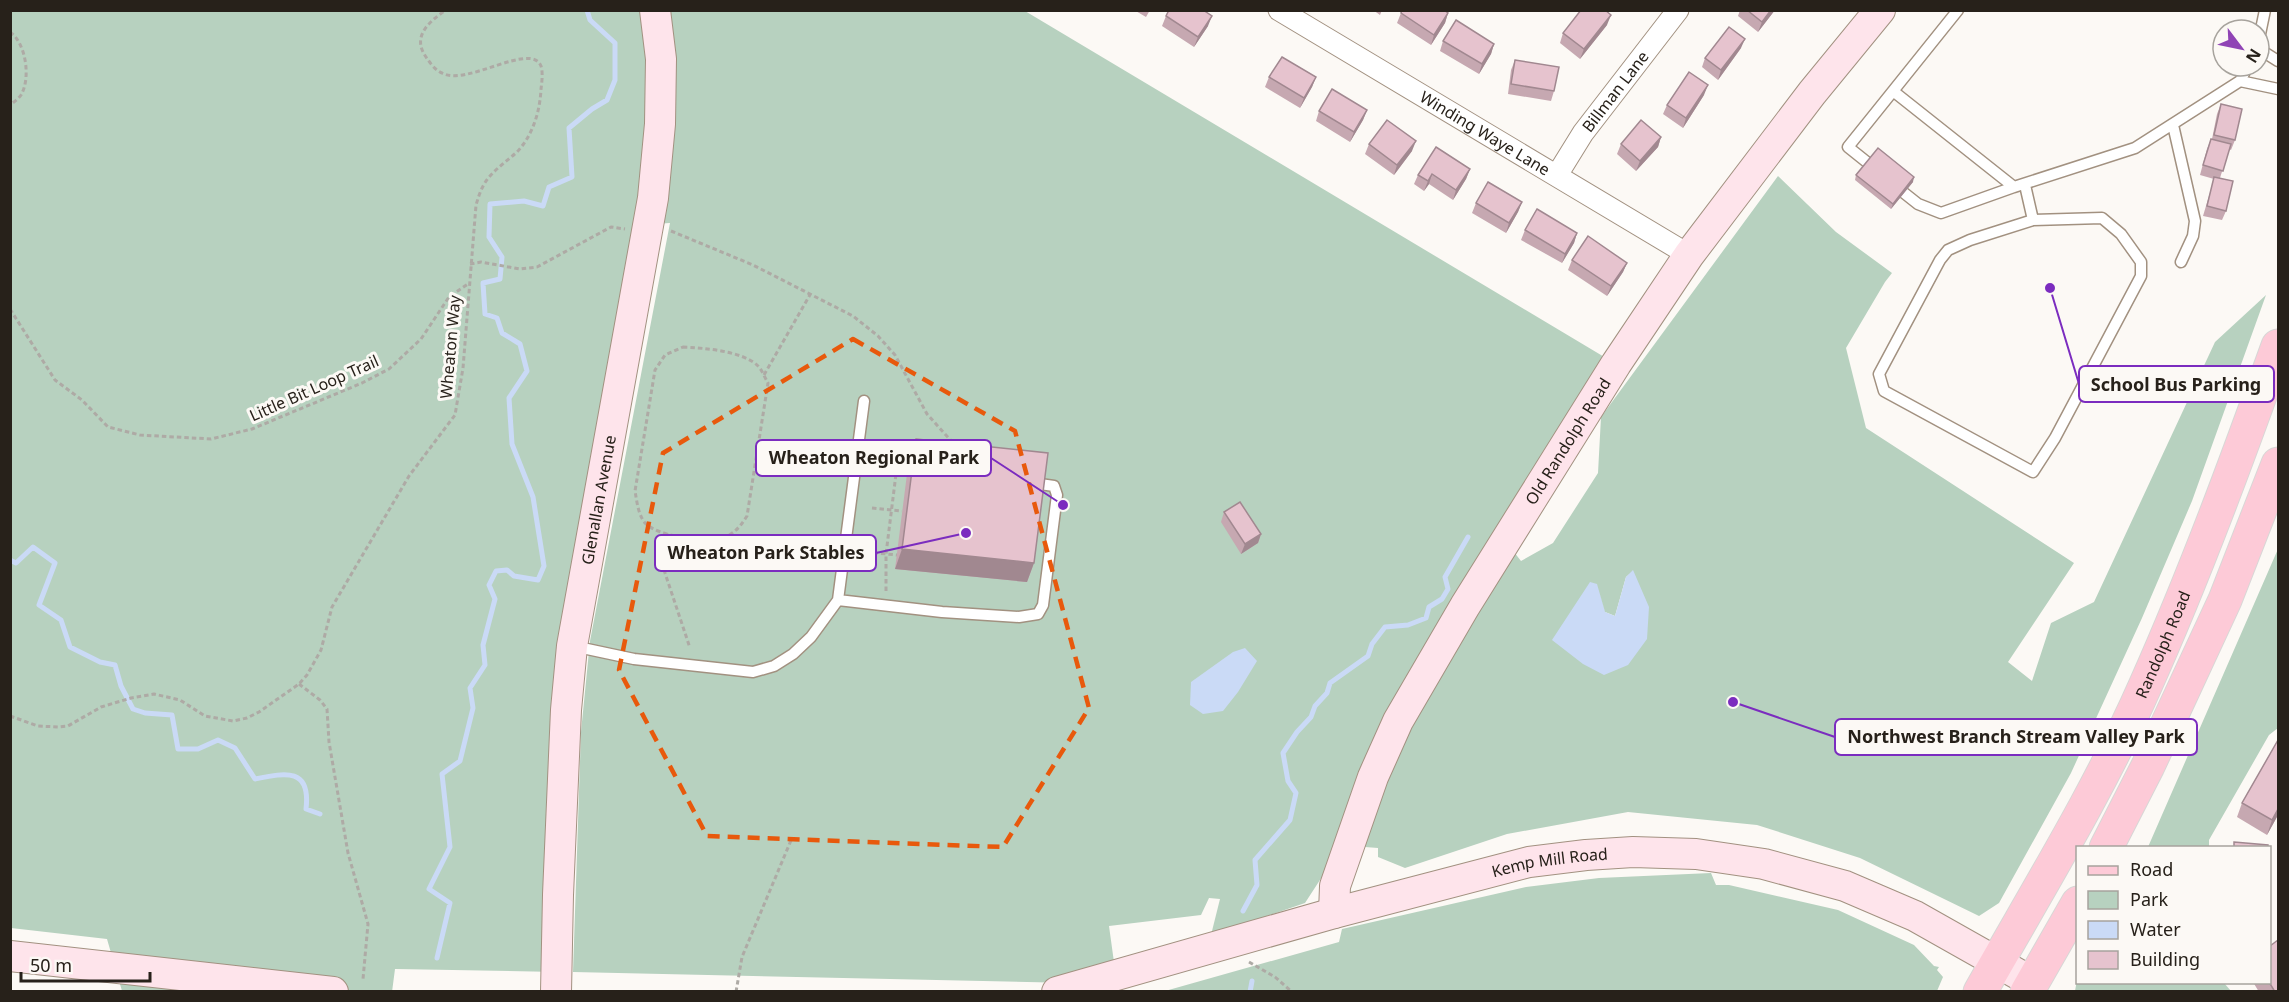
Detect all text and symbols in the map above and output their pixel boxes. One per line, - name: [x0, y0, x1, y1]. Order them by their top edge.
- north arrow: [2211, 18, 2271, 78]
- text: N: [2241, 45, 2266, 67]
- street label: Billman Lane: [1577, 46, 1654, 137]
- street label: Winding Waye Lane: [1416, 86, 1554, 181]
- street label: Wheaton Way: [435, 293, 466, 400]
- street label: Little Bit Loop Trail: [246, 350, 382, 426]
- callout: School Bus Parking: [2079, 366, 2274, 402]
- text: School Bus Parking: [2091, 372, 2261, 396]
- street label: Old Randolph Road: [1520, 374, 1616, 509]
- street label: Glenallan Avenue: [576, 433, 621, 566]
- callout: Wheaton Regional Park: [756, 440, 991, 476]
- text: Wheaton Regional Park: [769, 445, 980, 469]
- callout: Wheaton Park Stables: [655, 535, 876, 571]
- text: Wheaton Park Stables: [668, 540, 864, 564]
- street label: Randolph Road: [2130, 587, 2195, 702]
- callout: Northwest Branch Stream Valley Park: [1835, 719, 2197, 755]
- text: Northwest Branch Stream Valley Park: [1847, 724, 2186, 748]
- street label: Kemp Mill Road: [1489, 843, 1608, 882]
- legend: [2076, 846, 2271, 984]
- text: Road: [2130, 857, 2173, 881]
- text: Park: [2130, 887, 2168, 911]
- text: Water: [2130, 917, 2181, 941]
- scale bar: [21, 945, 150, 983]
- text: Building: [2130, 947, 2200, 971]
- text: 50 m: [30, 953, 72, 977]

